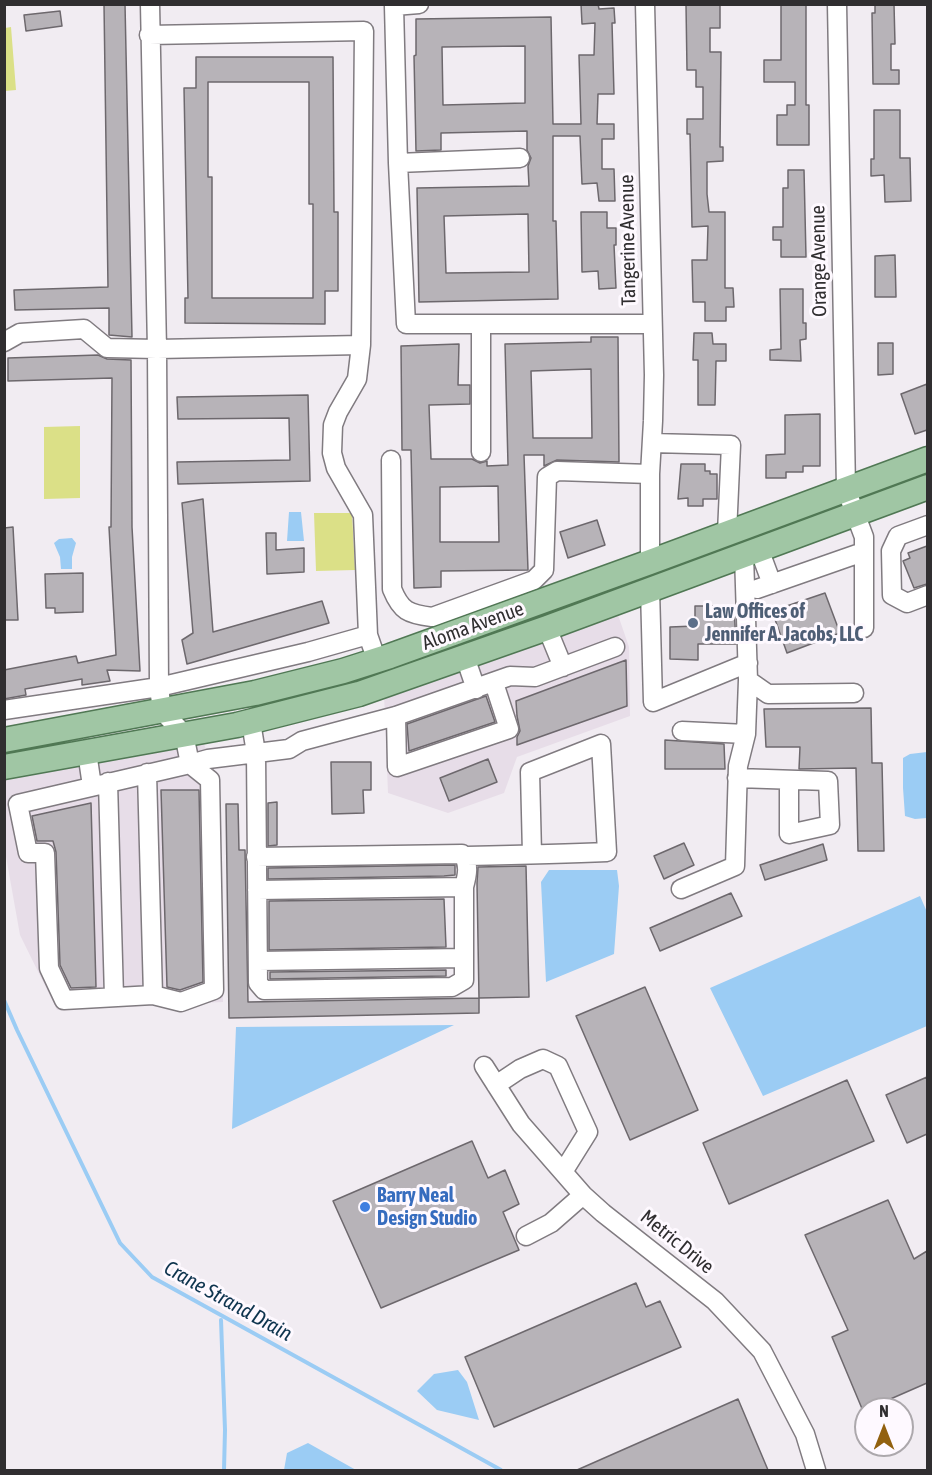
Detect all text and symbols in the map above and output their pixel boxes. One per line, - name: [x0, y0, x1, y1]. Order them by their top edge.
- street label: Tangerine Avenue: [615, 174, 641, 306]
- street label: Orange Avenue: [806, 205, 832, 317]
- street label: Aloma Avenue: [419, 597, 527, 655]
- place label: Law Offices of Jennifer A. Jacobs, LLC: [705, 600, 863, 647]
- marker: Law Offices of Jennifer A. Jacobs, LLC: [686, 616, 700, 630]
- place label: Barry Neal Design Studio: [377, 1184, 477, 1231]
- marker: Barry Neal Design Studio: [358, 1200, 372, 1214]
- street label: Metric Drive: [635, 1205, 719, 1279]
- water label: Crane Strand Drain: [159, 1255, 297, 1347]
- north arrow: [854, 1397, 914, 1457]
- text: N: [879, 1402, 889, 1420]

